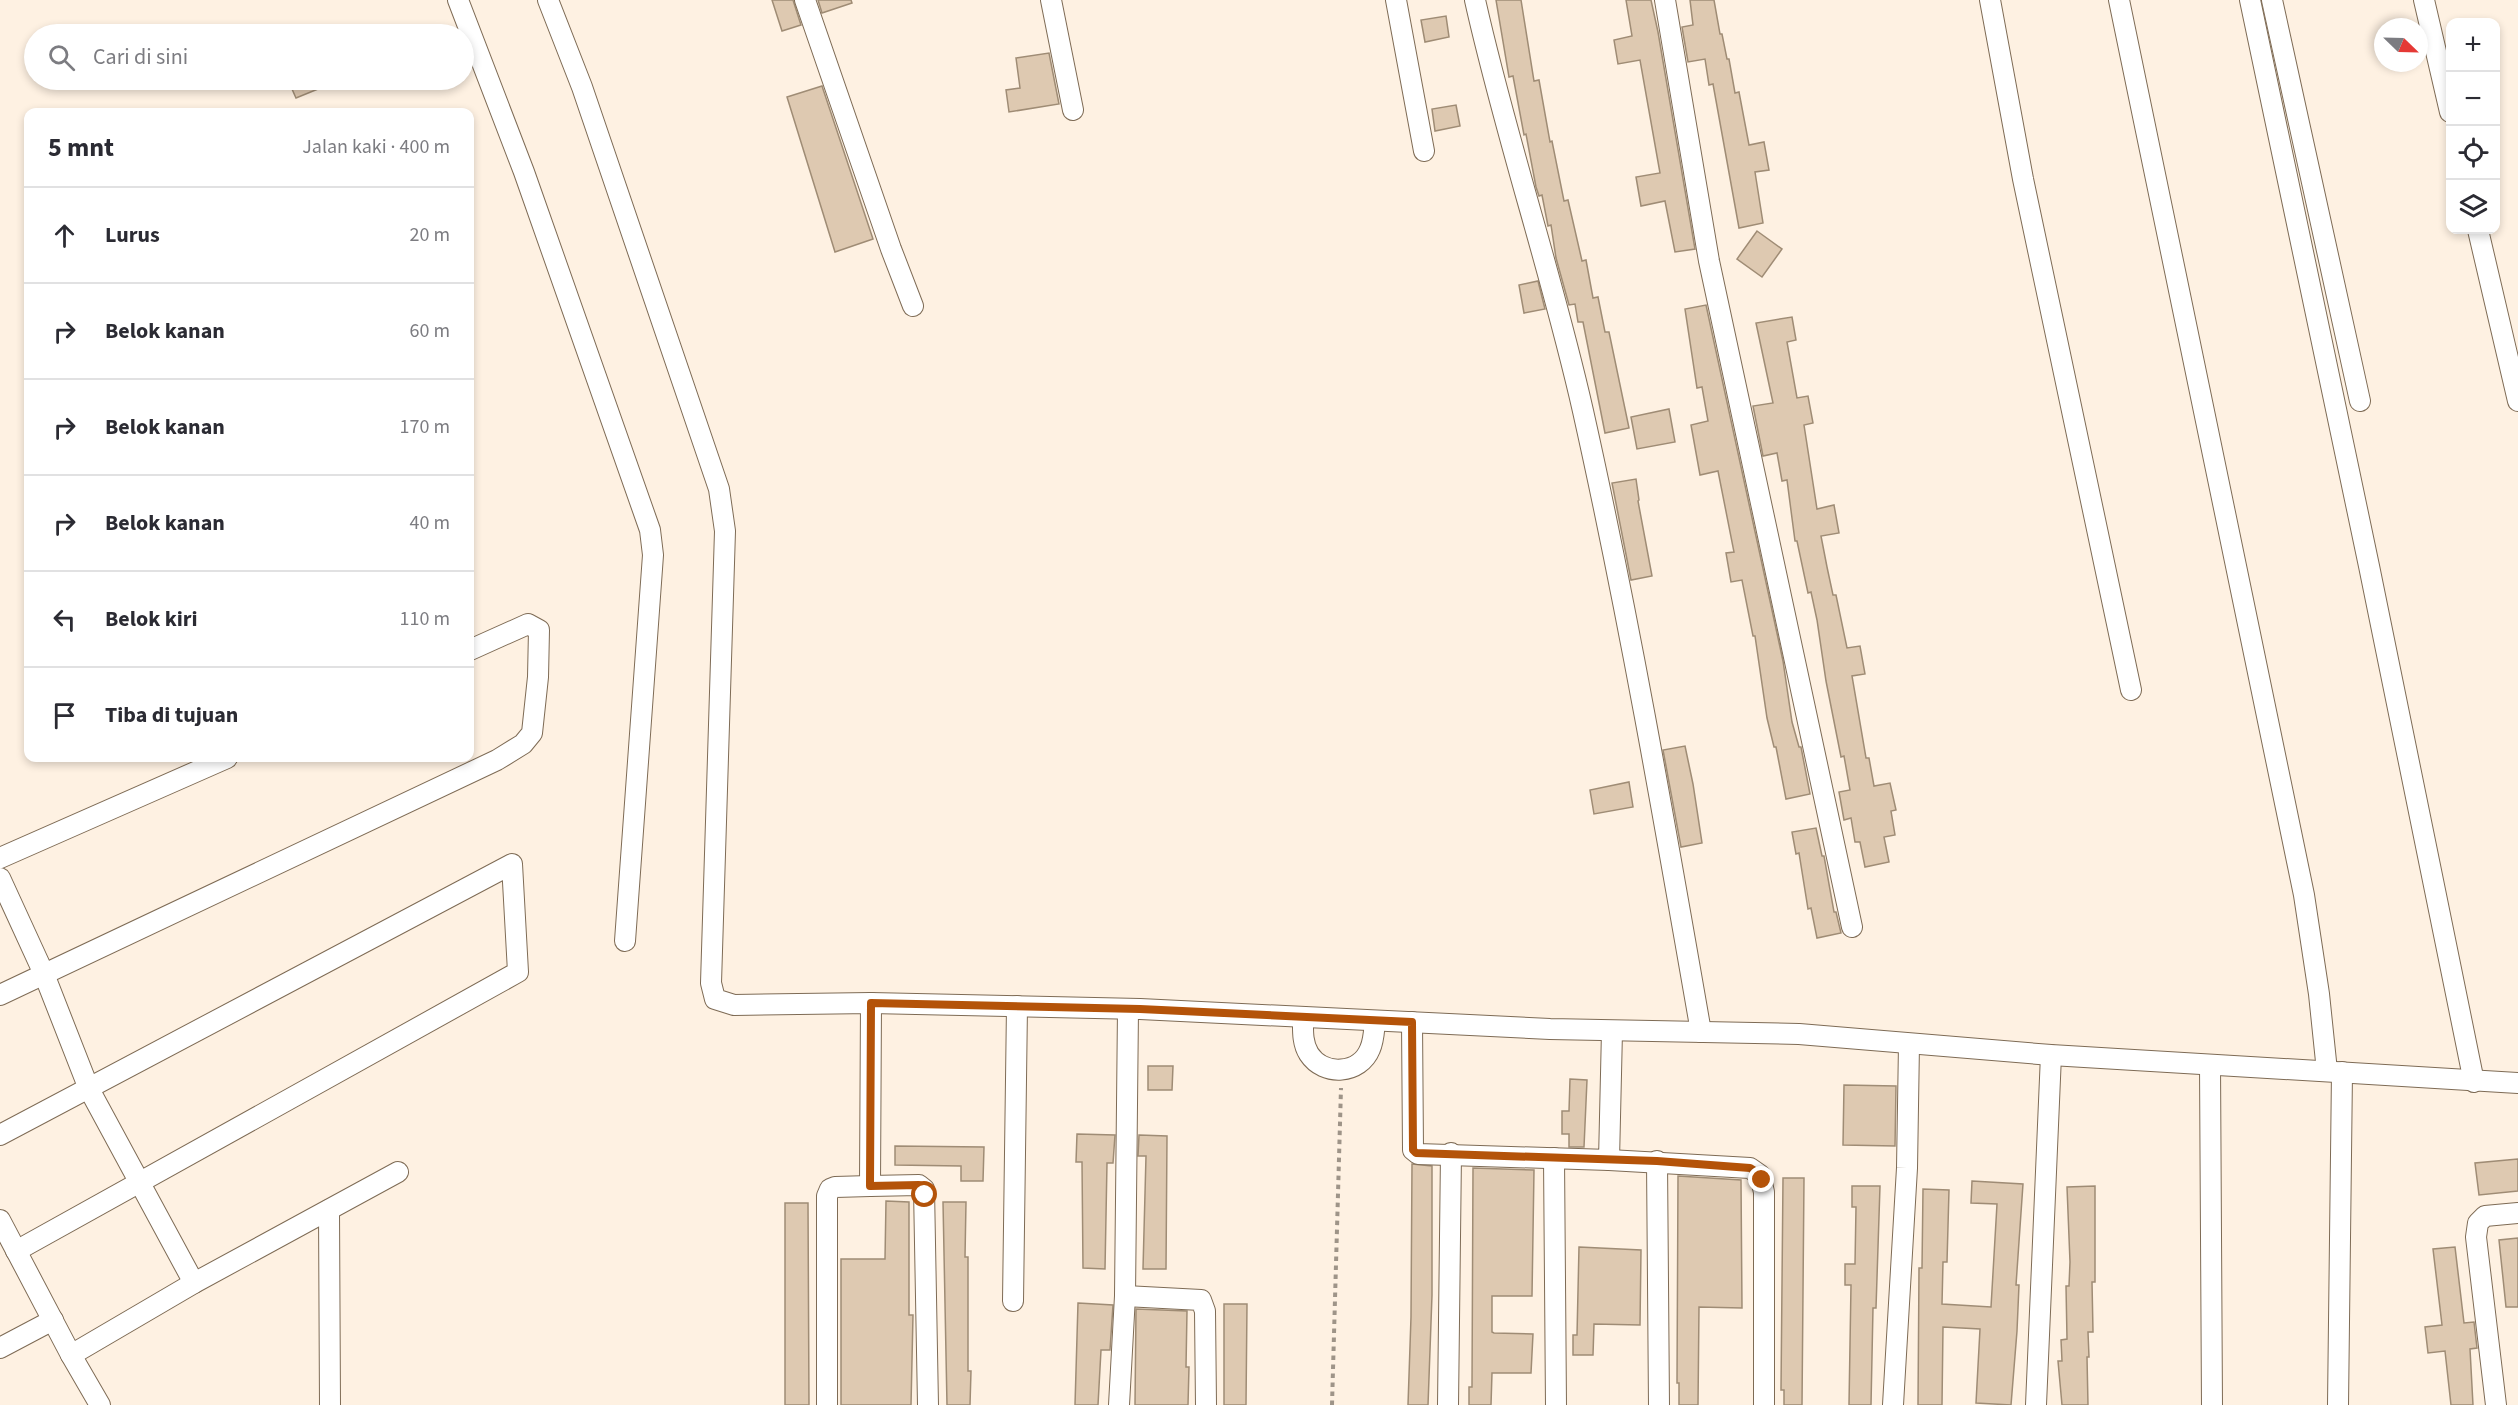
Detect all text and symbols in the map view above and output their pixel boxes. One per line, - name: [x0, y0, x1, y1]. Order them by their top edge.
- north arrow: [2374, 18, 2428, 72]
- map controls: [2446, 18, 2500, 234]
- button: +: [2446, 18, 2500, 72]
- search box: [24, 24, 474, 90]
- icon: search: [45, 41, 78, 74]
- text: Cari di sini: [93, 41, 188, 73]
- button: −: [2446, 72, 2500, 126]
- button: locate: [2446, 126, 2500, 180]
- text: 5 mnt: [48, 129, 114, 166]
- text: Jalan kaki · 400 m: [302, 133, 450, 161]
- button: layers: [2446, 180, 2500, 234]
- icon: ahead: [48, 219, 81, 252]
- text: Lurus: [105, 219, 160, 251]
- text: 20 m: [410, 221, 450, 249]
- icon: right: [48, 315, 81, 348]
- text: Belok kanan: [105, 315, 225, 347]
- text: 60 m: [410, 317, 450, 345]
- icon: right: [48, 411, 81, 444]
- text: Belok kanan: [105, 411, 225, 443]
- text: 170 m: [400, 413, 450, 441]
- icon: right: [48, 507, 81, 540]
- text: Belok kanan: [105, 507, 225, 539]
- text: 40 m: [410, 509, 450, 537]
- icon: left: [48, 603, 81, 636]
- text: Belok kiri: [105, 603, 198, 635]
- text: 110 m: [400, 605, 450, 633]
- icon: arrive: [48, 699, 81, 732]
- text: Tiba di tujuan: [105, 699, 238, 731]
- route end: [1748, 1166, 1774, 1192]
- route start: [911, 1181, 937, 1207]

